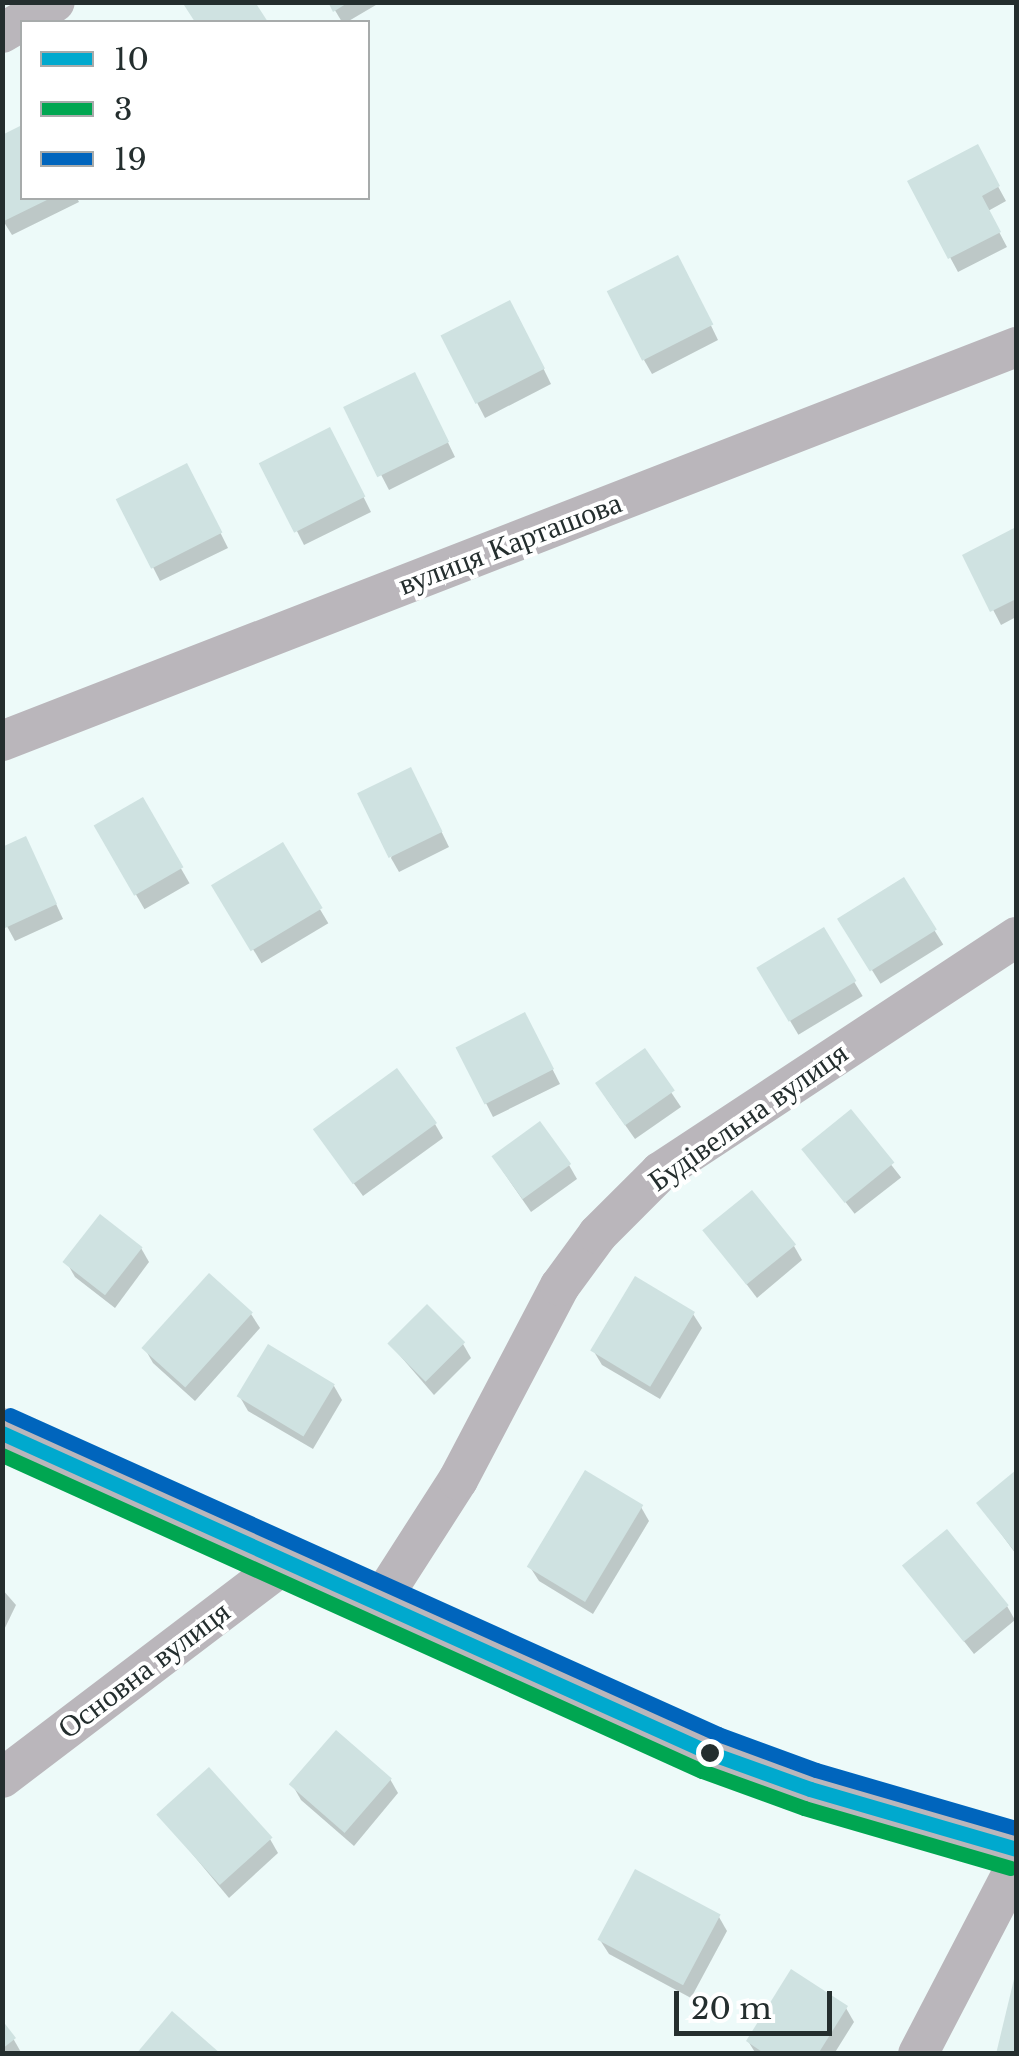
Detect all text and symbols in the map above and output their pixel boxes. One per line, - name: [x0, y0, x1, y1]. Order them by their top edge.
- legend: [20, 20, 370, 200]
- text: 10: [114, 41, 149, 78]
- text: 3: [114, 91, 132, 128]
- text: 19: [114, 141, 147, 178]
- street label: вулиця Карташова: [393, 485, 627, 603]
- street label: Будівельна вулиця: [641, 1035, 855, 1199]
- street label: Основна вулиця: [51, 1594, 237, 1746]
- unlabelled marker: [700, 1743, 720, 1763]
- scale bar: [679, 1971, 836, 2033]
- text: 20 m: [691, 1990, 772, 2027]

